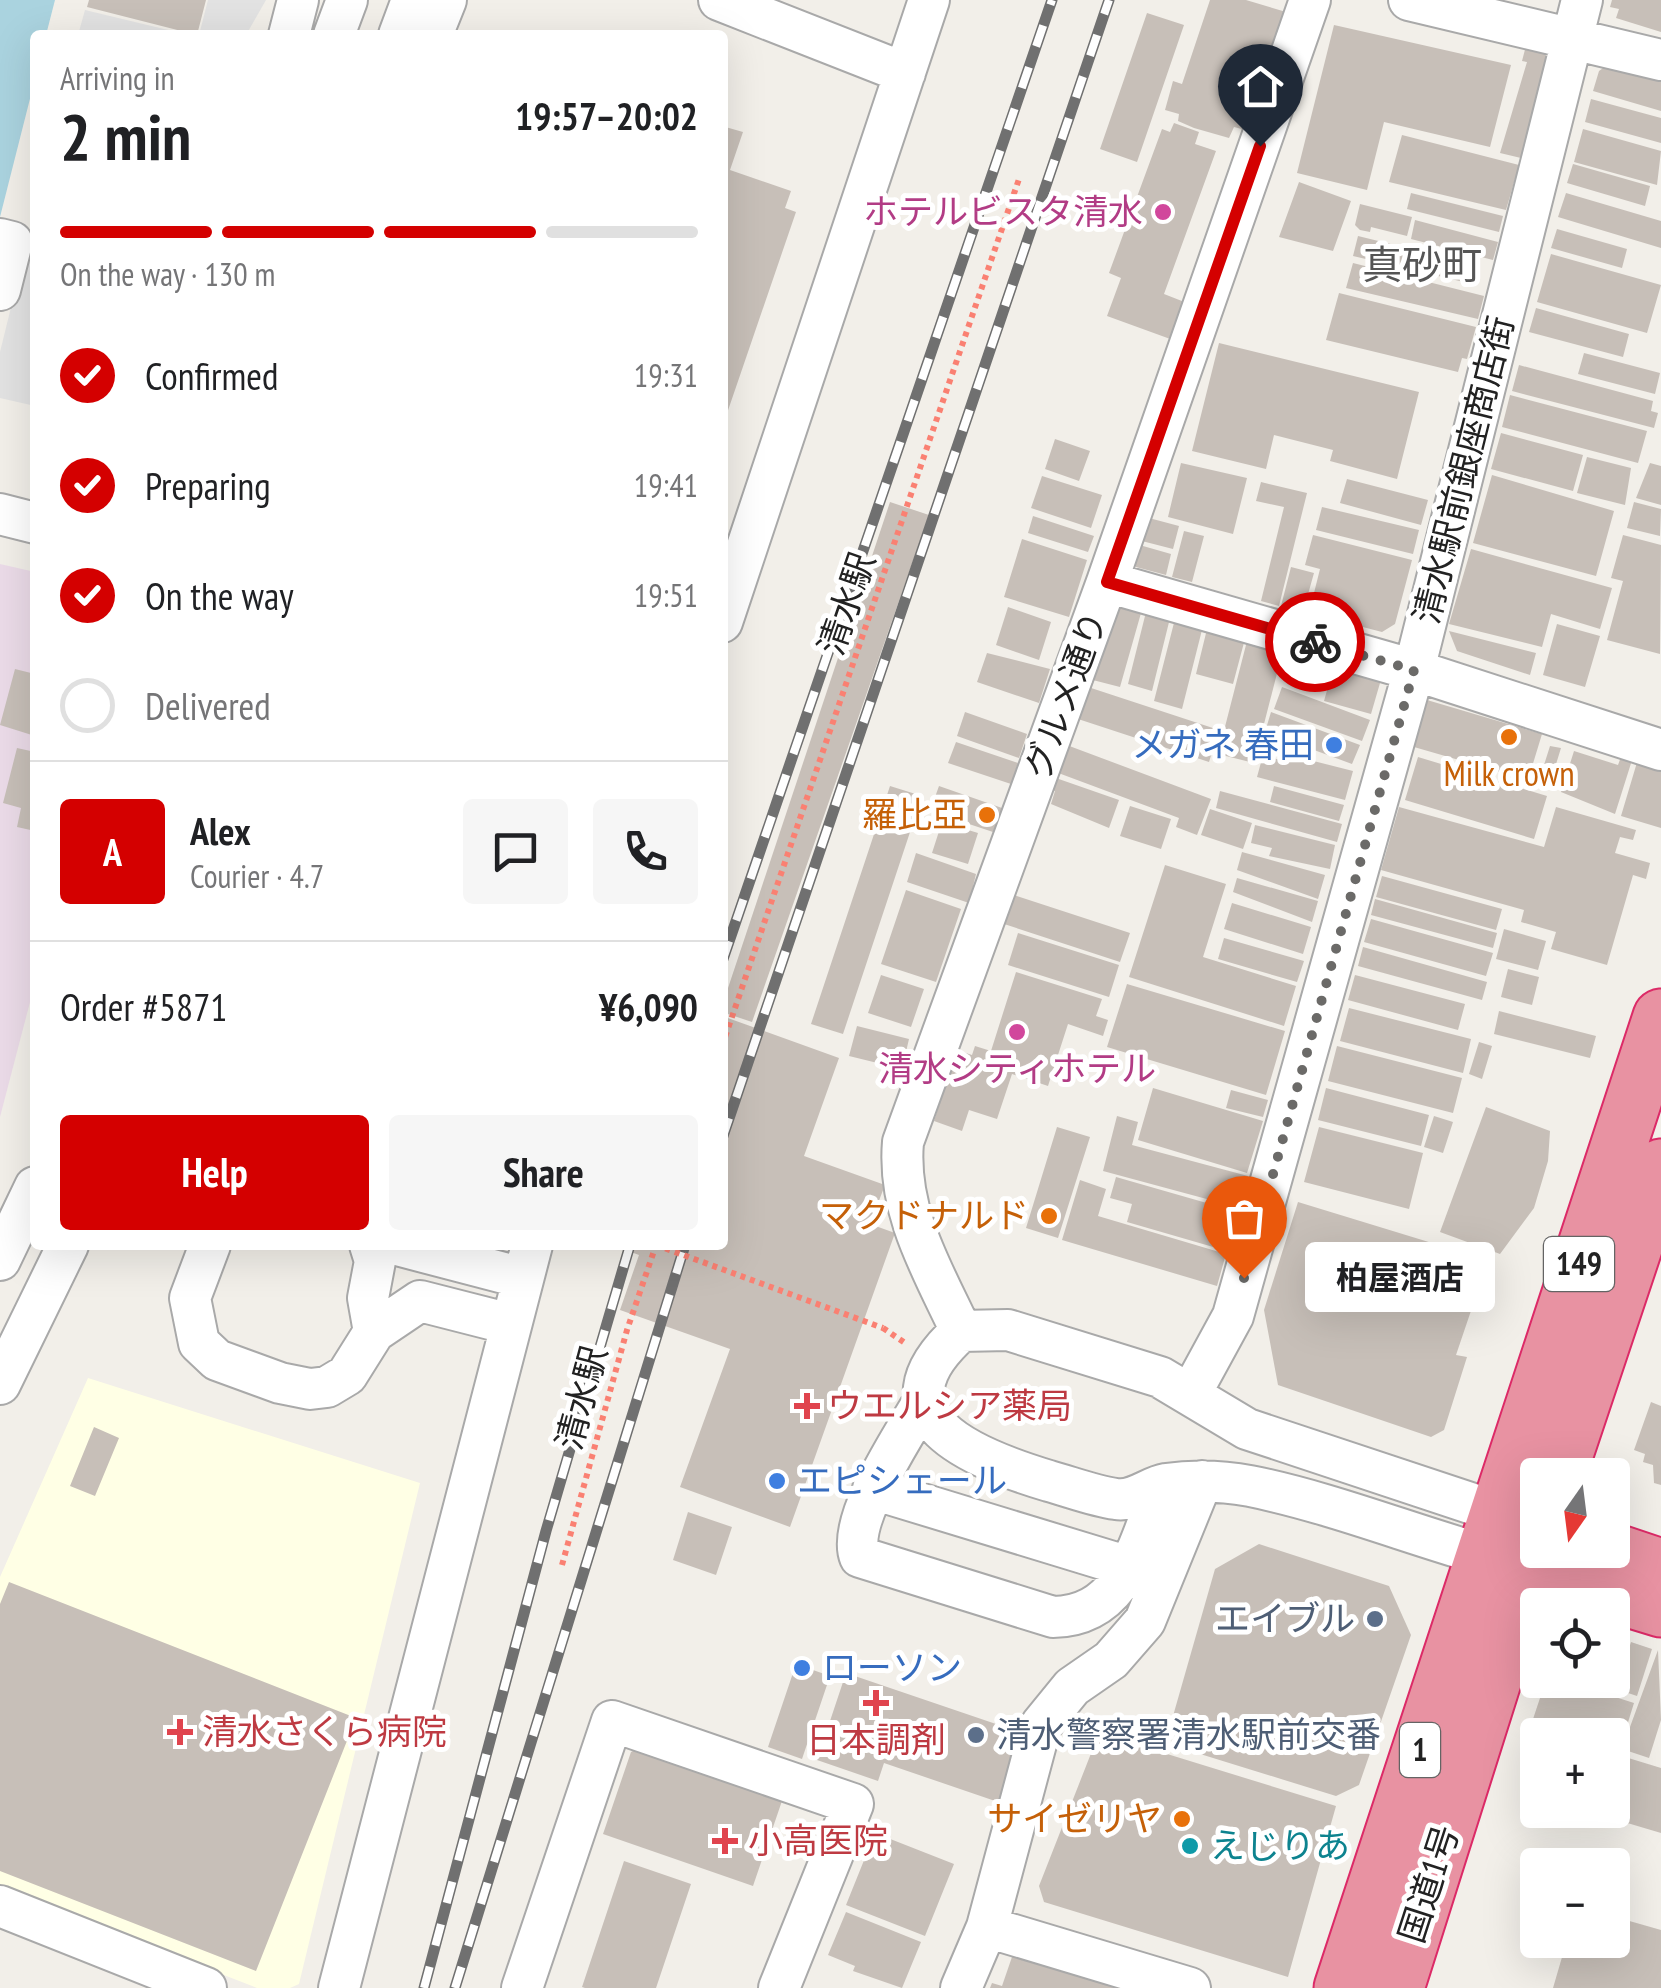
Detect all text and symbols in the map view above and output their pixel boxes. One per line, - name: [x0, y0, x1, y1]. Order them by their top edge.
- pin: [1218, 44, 1303, 147]
- text: Arriving in: [60, 57, 175, 99]
- icon: home: [1233, 59, 1288, 114]
- text: 19:57–20:02: [515, 91, 698, 140]
- text: 2 min: [60, 94, 191, 178]
- place label: ホテルビスタ清水: [863, 188, 1143, 234]
- marker: ホテルビスタ清水: [1152, 201, 1174, 223]
- district label: 真砂町: [1362, 238, 1482, 290]
- text: On the way · 130 m: [60, 253, 275, 295]
- street label: 清水駅前銀座商店街: [1403, 311, 1523, 628]
- icon: check: [60, 348, 115, 403]
- text: Confirmed: [145, 351, 278, 400]
- text: 19:31: [634, 354, 698, 396]
- icon: check: [60, 458, 115, 513]
- text: Preparing: [145, 461, 271, 510]
- text: 19:41: [634, 464, 698, 506]
- street label: 清水駅: [807, 547, 885, 661]
- icon: check: [60, 568, 115, 623]
- text: On the way: [145, 571, 293, 620]
- text: 19:51: [634, 574, 698, 616]
- courier: [1265, 592, 1365, 692]
- street label: グルメ通り: [1014, 605, 1117, 785]
- icon: bike: [1288, 615, 1343, 670]
- text: Delivered: [145, 681, 271, 730]
- place label: メガネ 春田: [1132, 721, 1314, 767]
- marker: Milk crown: [1498, 726, 1520, 748]
- marker: メガネ 春田: [1323, 734, 1345, 756]
- place label: Milk crown: [1443, 750, 1575, 796]
- place label: 羅比亞: [862, 791, 967, 837]
- button: chat: [463, 799, 568, 904]
- button: phone: [593, 799, 698, 904]
- marker: 羅比亞: [976, 804, 998, 826]
- text: Alex: [190, 806, 251, 855]
- text: A: [103, 827, 122, 876]
- text: Courier · 4.7: [190, 855, 324, 897]
- text: Order #5871: [60, 982, 227, 1031]
- text: ¥6,090: [599, 982, 698, 1031]
- marker: 清水シティホテル: [1006, 1021, 1028, 1043]
- place label: 清水シティホテル: [878, 1045, 1156, 1091]
- button: Help: [60, 1115, 369, 1230]
- button: Share: [389, 1115, 698, 1230]
- pin: [1202, 1176, 1287, 1279]
- icon: bag: [1217, 1191, 1272, 1246]
- place label: マクドナルド: [819, 1192, 1029, 1238]
- marker: マクドナルド: [1038, 1205, 1060, 1227]
- road number: 149: [1544, 1237, 1614, 1291]
- callout: 柏屋酒店: [1304, 1243, 1494, 1313]
- text: 柏屋酒店: [1336, 1256, 1464, 1298]
- street label: 清水駅: [545, 1341, 617, 1454]
- place label: ウエルシア薬局: [827, 1382, 1072, 1428]
- marker: ウエルシア薬局: [796, 1395, 818, 1417]
- place label: エピシェール: [797, 1457, 1007, 1503]
- north arrow: [1520, 1458, 1630, 1568]
- map controls: [1520, 1458, 1630, 1958]
- marker: エピシェール: [766, 1470, 788, 1492]
- button: locate: [1520, 1588, 1630, 1698]
- place label: エイブル: [1215, 1595, 1355, 1641]
- marker: エイブル: [1364, 1608, 1386, 1630]
- place label: ローソン: [822, 1644, 962, 1690]
- marker: ローソン: [791, 1657, 813, 1679]
- marker: 日本調剤: [865, 1692, 887, 1714]
- place label: 清水さくら病院: [202, 1708, 447, 1754]
- place label: 清水警察署清水駅前交番: [996, 1711, 1381, 1757]
- place label: 日本調剤: [806, 1716, 946, 1762]
- button: +: [1520, 1718, 1630, 1828]
- marker: 清水さくら病院: [167, 1719, 193, 1745]
- road number: 1: [1400, 1723, 1440, 1777]
- marker: 清水警察署清水駅前交番: [965, 1724, 987, 1746]
- place label: サイゼリヤ: [987, 1795, 1162, 1841]
- marker: サイゼリヤ: [1171, 1808, 1193, 1830]
- place label: 小高医院: [748, 1817, 888, 1863]
- street label: 国道1号: [1388, 1819, 1469, 1948]
- place label: えじりあ: [1210, 1822, 1350, 1868]
- marker: 小高医院: [712, 1828, 738, 1854]
- marker: えじりあ: [1179, 1835, 1201, 1857]
- button: −: [1520, 1848, 1630, 1958]

